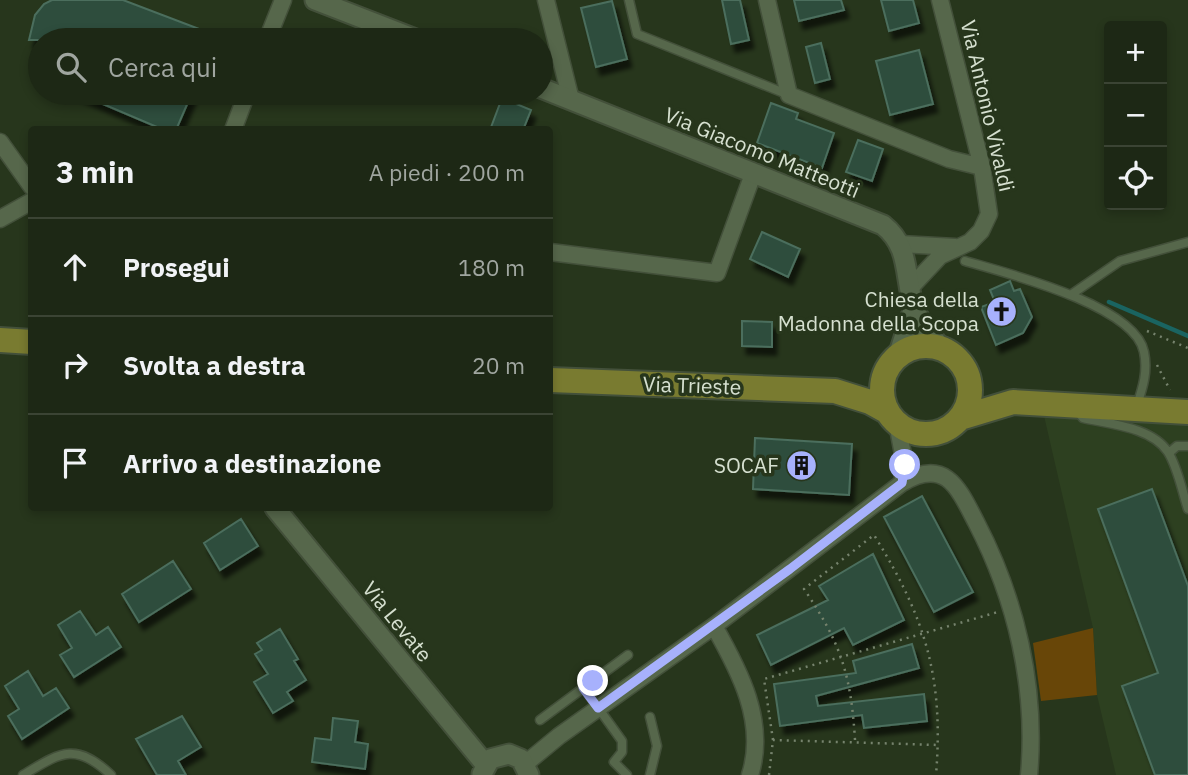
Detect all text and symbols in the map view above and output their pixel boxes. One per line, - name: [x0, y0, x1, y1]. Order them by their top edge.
- street label: Via Antonio Vivaldi: [955, 17, 1021, 194]
- map controls: [1104, 21, 1167, 210]
- button: +: [1104, 21, 1167, 84]
- search box: [28, 28, 553, 105]
- icon: search: [52, 48, 90, 86]
- text: Cerca qui: [108, 50, 217, 84]
- button: −: [1104, 84, 1167, 147]
- street label: Via Giacomo Matteotti: [661, 100, 864, 204]
- button: locate: [1104, 147, 1167, 210]
- text: 3 min: [56, 152, 134, 191]
- text: A piedi · 200 m: [369, 157, 525, 187]
- icon: ahead: [56, 248, 94, 286]
- text: Prosegui: [123, 250, 230, 284]
- text: 180 m: [458, 252, 525, 282]
- place label: Chiesa della Madonna della Scopa: [778, 285, 979, 337]
- church icon: Chiesa della Madonna della Scopa: [985, 295, 1019, 329]
- icon: right: [56, 346, 94, 384]
- text: Svolta a destra: [123, 348, 305, 382]
- text: 20 m: [472, 350, 525, 380]
- street label: Via Trieste: [642, 369, 742, 401]
- icon: arrive: [56, 444, 94, 482]
- text: Arrivo a destinazione: [123, 446, 381, 480]
- building icon: SOCAF: [785, 449, 819, 483]
- route start: [889, 449, 920, 480]
- place label: SOCAF: [714, 451, 779, 479]
- street label: Via Levate: [357, 575, 439, 668]
- route end: [577, 665, 608, 696]

